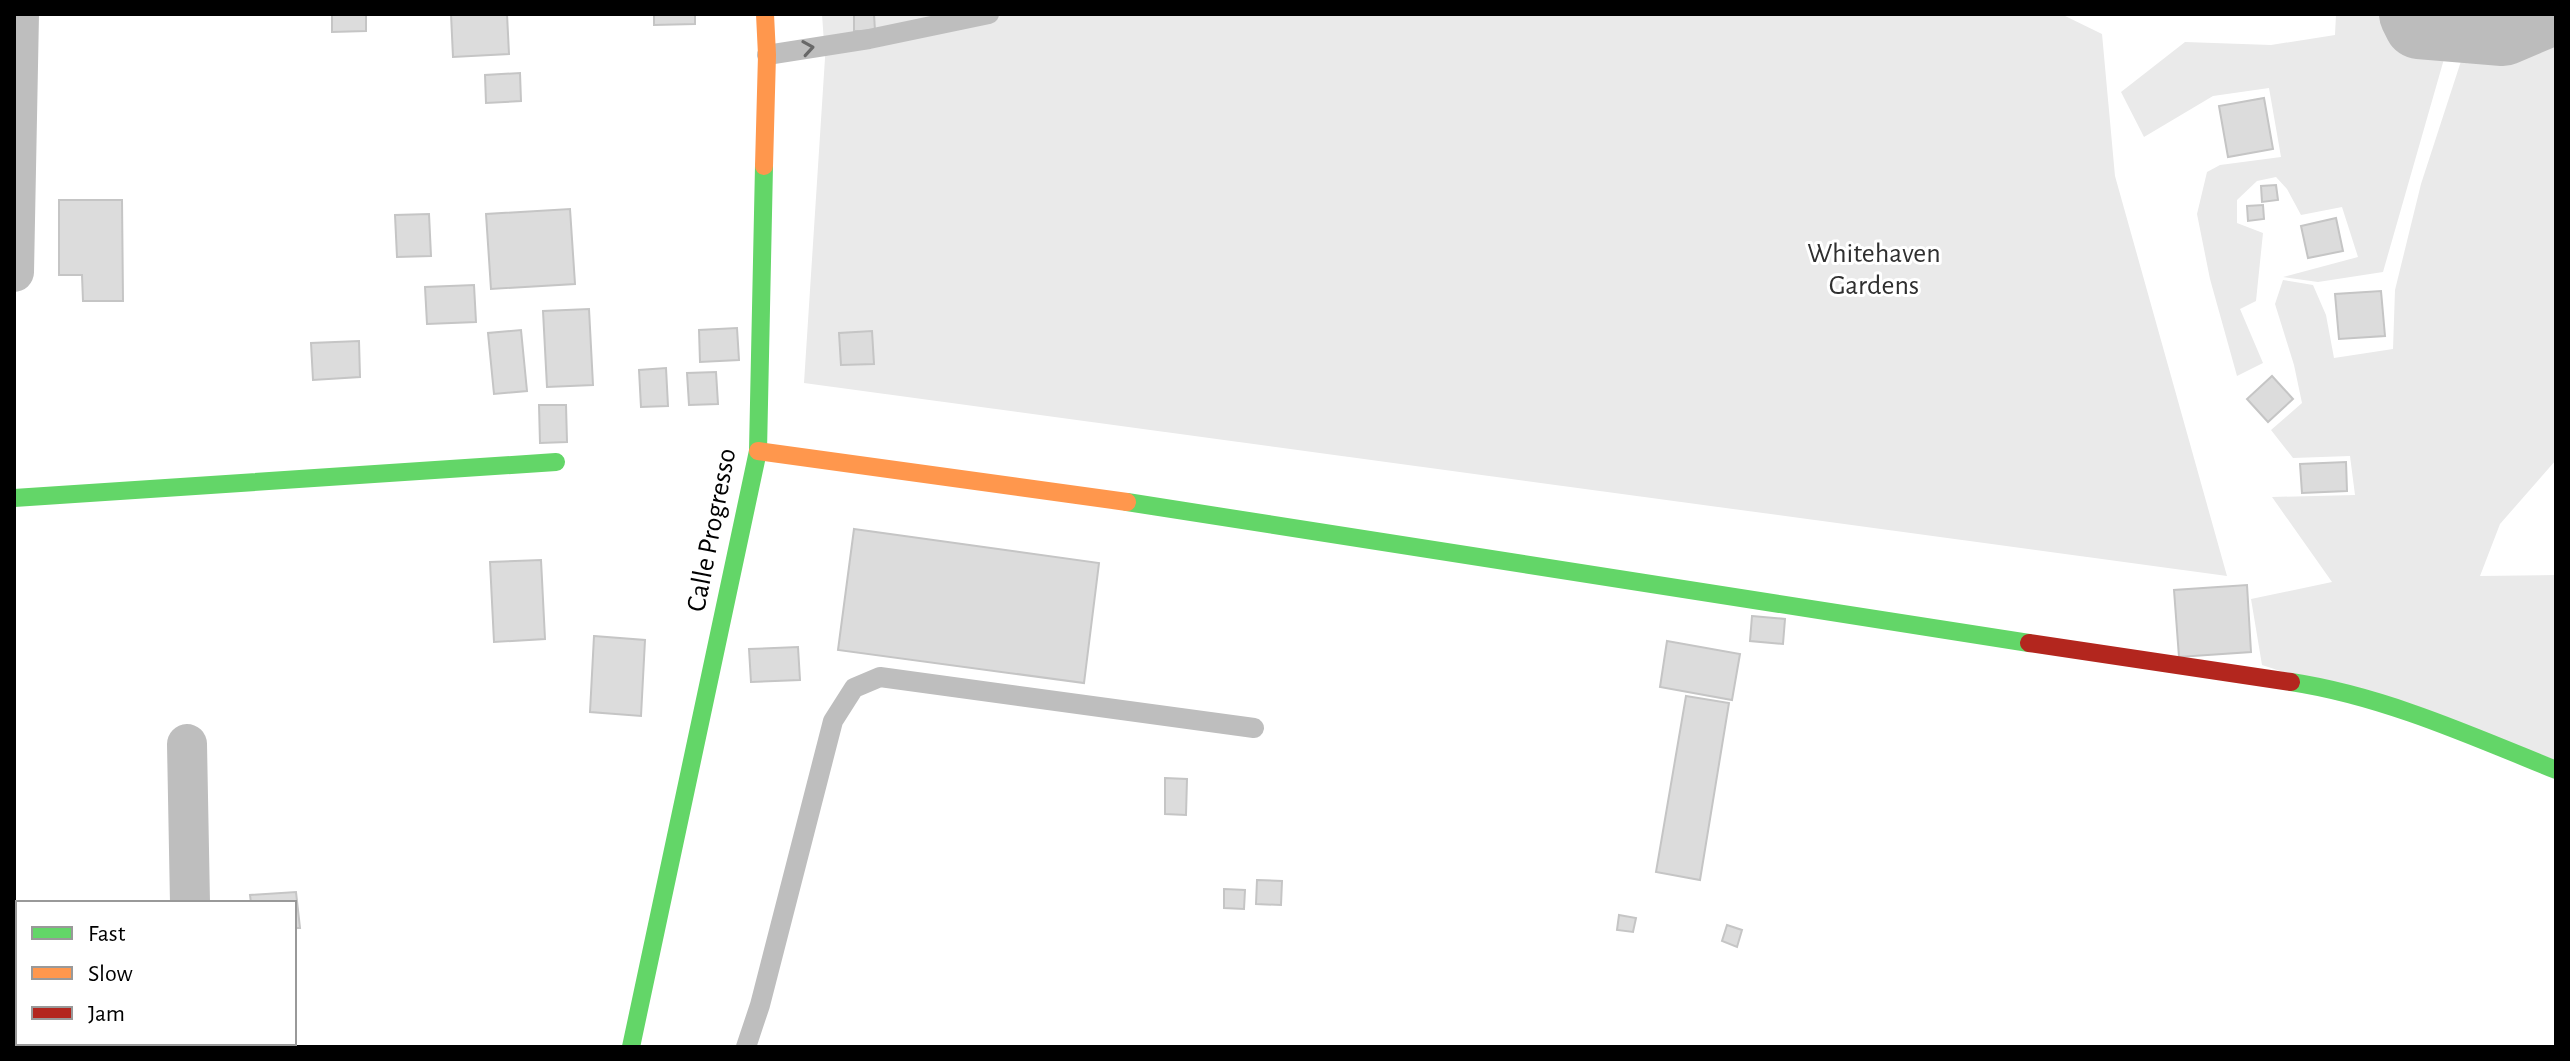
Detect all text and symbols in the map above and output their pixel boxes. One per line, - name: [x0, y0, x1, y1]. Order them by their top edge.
- one-way arrow: [801, 40, 814, 57]
- park label: Whitehaven Gardens: [1807, 240, 1941, 300]
- street label: Calle Progresso: [682, 446, 742, 614]
- legend: [16, 901, 296, 1045]
- text: Fast: [88, 922, 126, 946]
- text: Slow: [88, 962, 133, 986]
- text: Jam: [88, 1002, 125, 1026]

